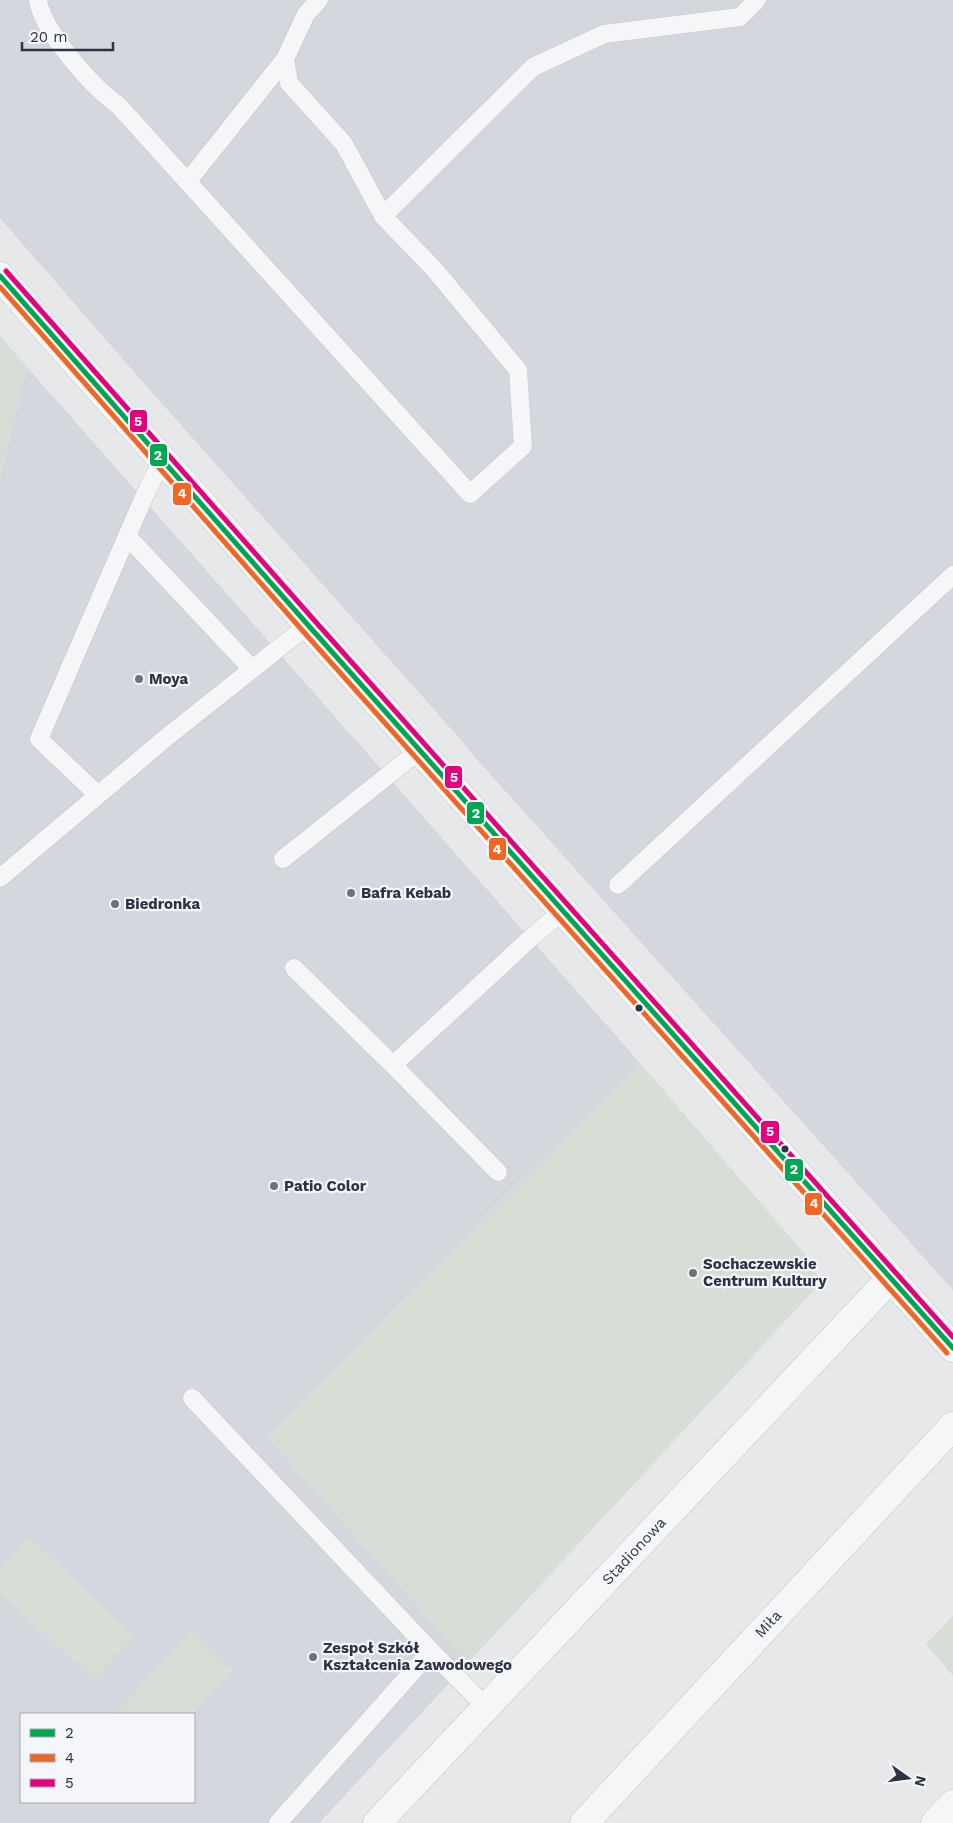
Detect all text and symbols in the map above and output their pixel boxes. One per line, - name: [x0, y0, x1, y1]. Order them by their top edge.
- scale bar: [22, 20, 114, 52]
- text: 20 m: [30, 28, 68, 46]
- line badge: 5: [129, 409, 148, 433]
- text: 5: [134, 413, 142, 429]
- line badge: 2: [149, 443, 168, 467]
- text: 2: [154, 447, 162, 463]
- line badge: 4: [172, 482, 192, 506]
- text: 4: [177, 485, 187, 501]
- place label: Moya: [149, 670, 188, 688]
- marker: Moya: [133, 673, 145, 685]
- line badge: 5: [444, 765, 463, 789]
- text: 5: [450, 769, 458, 785]
- line badge: 2: [466, 801, 485, 825]
- text: 2: [472, 805, 480, 821]
- line badge: 4: [488, 837, 507, 861]
- text: 4: [492, 841, 502, 857]
- place label: Bafra Kebab: [361, 884, 451, 902]
- marker: Bafra Kebab: [345, 887, 357, 899]
- place label: Biedronka: [125, 895, 201, 913]
- marker: Biedronka: [109, 898, 121, 910]
- unlabelled marker: [634, 1003, 644, 1013]
- line badge: 5: [760, 1120, 780, 1144]
- text: 5: [766, 1123, 774, 1139]
- unlabelled marker: [780, 1144, 790, 1154]
- line badge: 2: [784, 1158, 804, 1182]
- text: 2: [790, 1161, 798, 1177]
- place label: Patio Color: [284, 1177, 367, 1195]
- marker: Patio Color: [268, 1180, 280, 1192]
- line badge: 4: [804, 1192, 823, 1216]
- text: 4: [809, 1195, 819, 1211]
- place label: Sochaczewskie Centrum Kultury: [703, 1255, 827, 1290]
- marker: Sochaczewskie Centrum Kultury: [687, 1267, 699, 1279]
- street label: Stadionowa: [598, 1513, 670, 1588]
- street label: Miła: [751, 1606, 785, 1641]
- place label: Zespoł Szkół Kształcenia Zawodowego: [323, 1639, 512, 1674]
- marker: Zespoł Szkół Kształcenia Zawodowego: [307, 1651, 319, 1663]
- legend: [20, 1713, 195, 1803]
- text: 2: [65, 1724, 74, 1742]
- text: 4: [65, 1749, 74, 1767]
- north arrow: [883, 1753, 933, 1803]
- text: 5: [65, 1774, 74, 1792]
- text: N: [912, 1774, 930, 1788]

